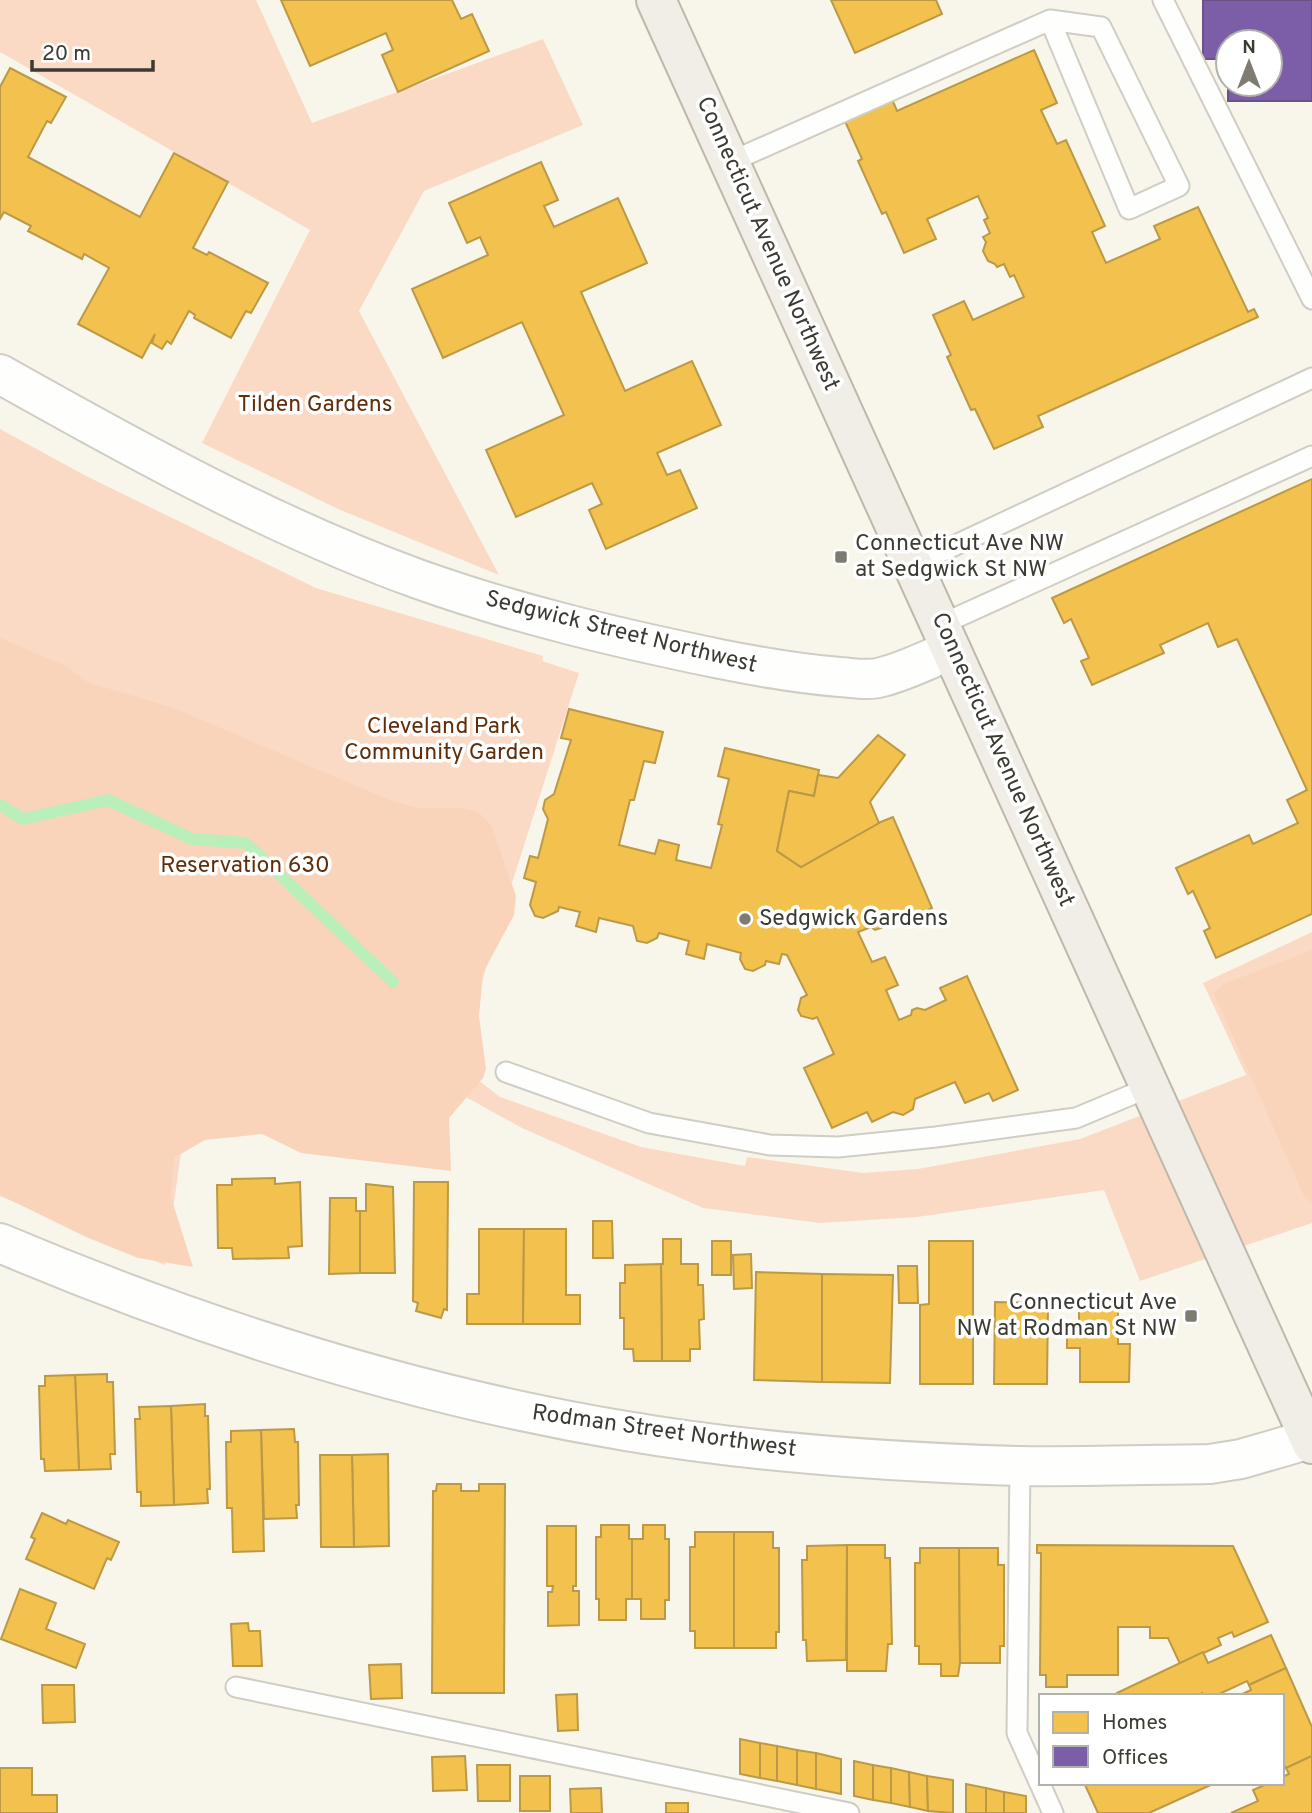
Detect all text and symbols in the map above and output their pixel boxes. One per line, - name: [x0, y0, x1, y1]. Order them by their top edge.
- scale bar: [32, 28, 152, 72]
- north arrow: [1214, 28, 1284, 98]
- text: N: [1242, 36, 1256, 60]
- text: 20 m: [42, 41, 91, 68]
- street label: Connecticut Avenue Northwest: [689, 92, 845, 396]
- park label: Tilden Gardens: [237, 391, 393, 420]
- place label: Connecticut Ave NW at Sedgwick St NW: [855, 530, 1064, 585]
- marker: Connecticut Ave NW at Sedgwick St NW: [833, 549, 849, 565]
- street label: Sedgwick Street Northwest: [482, 585, 760, 681]
- street label: Connecticut Avenue Northwest: [924, 608, 1080, 912]
- park label: Cleveland Park Community Garden: [344, 713, 544, 768]
- park label: Reservation 630: [160, 852, 330, 881]
- place label: Sedgwick Gardens: [759, 905, 948, 934]
- marker: Sedgwick Gardens: [737, 911, 753, 927]
- place label: Connecticut Ave NW at Rodman St NW: [957, 1289, 1177, 1344]
- marker: Connecticut Ave NW at Rodman St NW: [1183, 1308, 1199, 1324]
- street label: Rodman Street Northwest: [530, 1399, 798, 1465]
- legend: [1039, 1694, 1284, 1785]
- text: Homes: [1102, 1710, 1167, 1737]
- text: Offices: [1102, 1745, 1168, 1772]

